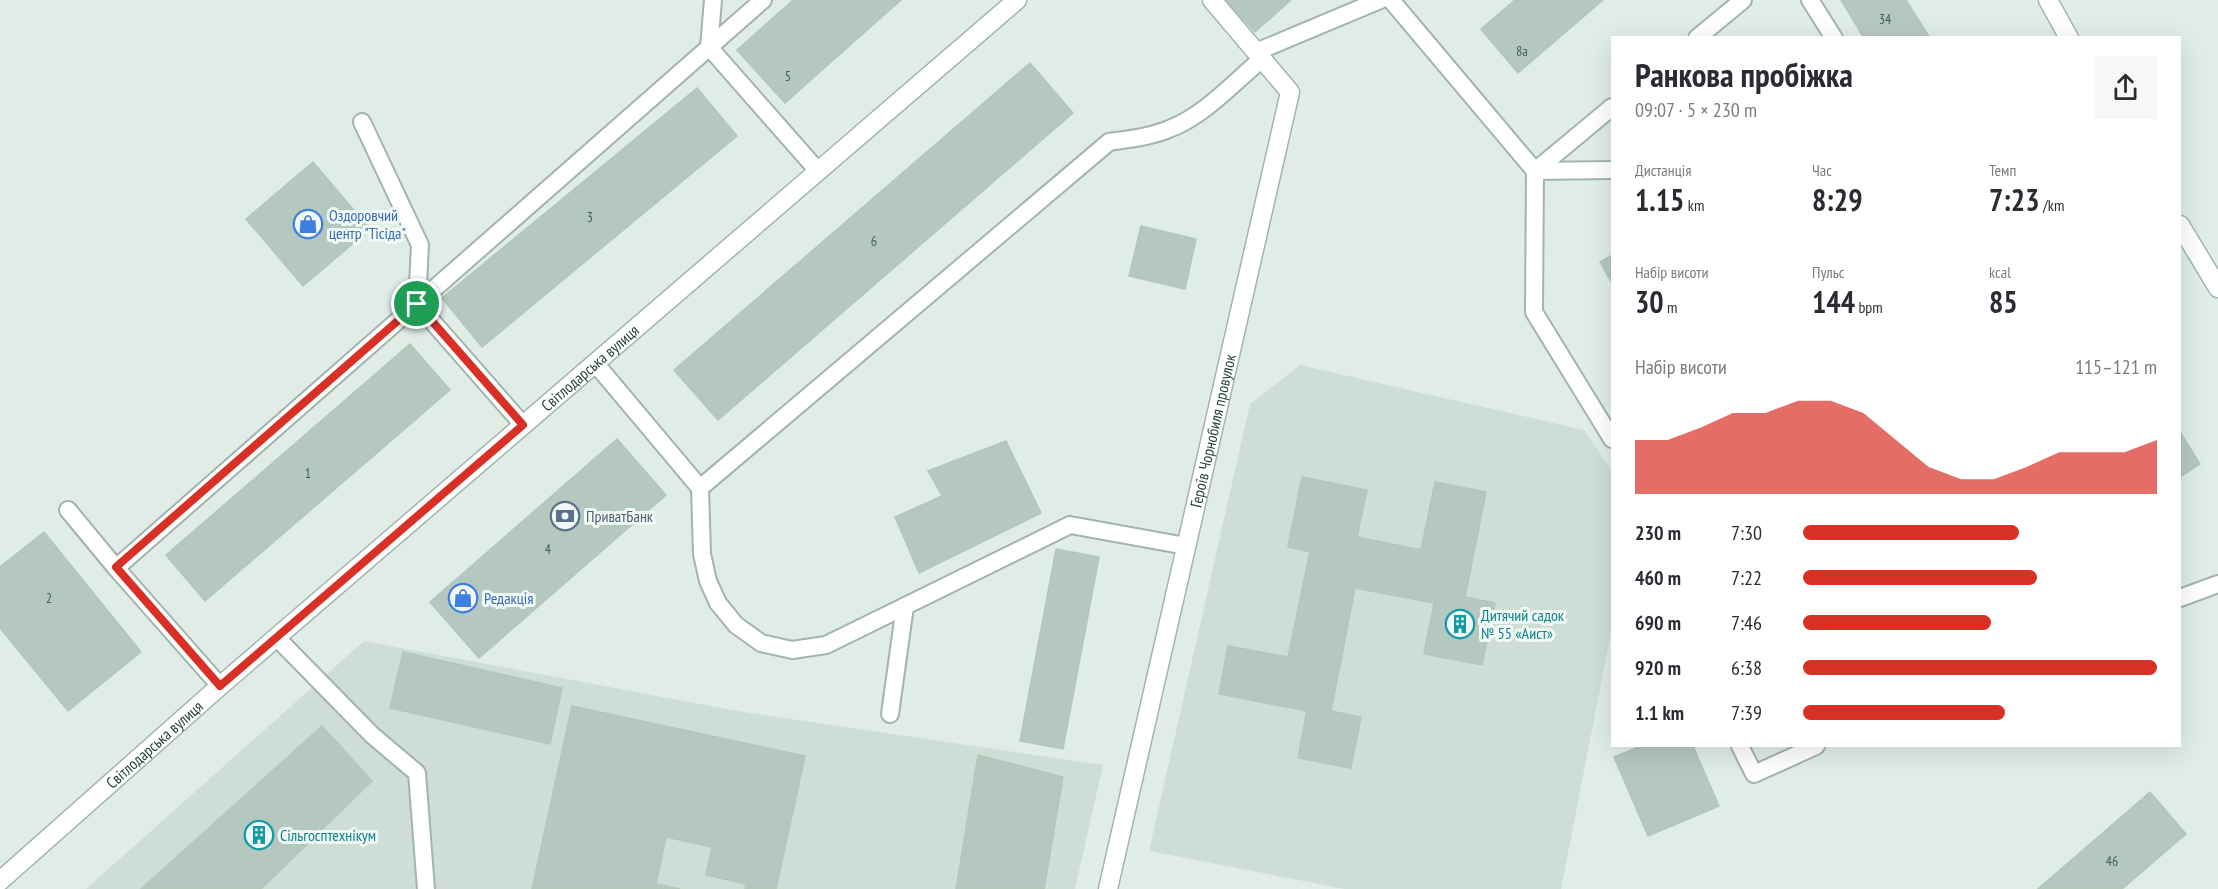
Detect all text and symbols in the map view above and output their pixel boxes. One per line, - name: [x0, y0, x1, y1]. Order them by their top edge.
- house number: 34: [1879, 10, 1892, 28]
- house number: 8а: [1516, 42, 1528, 60]
- text: Ранкова пробіжка: [1635, 53, 1853, 96]
- button: share: [2094, 56, 2157, 119]
- house number: 5: [785, 67, 791, 85]
- text: 09:07 · 5 × 230 m: [1635, 97, 1757, 123]
- text: Дистанція: [1635, 160, 1691, 180]
- text: Час: [1812, 160, 1832, 180]
- text: Темп: [1989, 160, 2016, 180]
- text: 1.15: [1635, 180, 1684, 219]
- text: 8:29: [1812, 180, 1863, 219]
- text: 7:23: [1989, 180, 2040, 219]
- text: km: [1684, 195, 1704, 215]
- text: /km: [2040, 195, 2064, 215]
- place label: Оздоровчий центр "Тісіда": [329, 205, 406, 243]
- shop icon: Оздоровчий центр "Тісіда": [292, 208, 324, 240]
- house number: 3: [587, 208, 593, 226]
- house number: 6: [871, 232, 877, 250]
- text: Набір висоти: [1635, 262, 1708, 282]
- text: Пульс: [1812, 262, 1844, 282]
- text: kcal: [1989, 262, 2011, 282]
- pin: [391, 278, 442, 329]
- text: 30: [1635, 282, 1664, 321]
- text: 144: [1812, 282, 1855, 321]
- text: 85: [1989, 282, 2018, 321]
- icon: arrive: [400, 287, 433, 320]
- text: m: [1664, 297, 1678, 317]
- text: bpm: [1855, 297, 1883, 317]
- street label: Світлодарська вулиця: [537, 320, 643, 415]
- street label: Героїв Чорнобиля провулок: [1185, 351, 1240, 509]
- text: Набір висоти: [1635, 354, 1727, 380]
- text: 115–121 m: [2075, 354, 2157, 380]
- house number: 1: [305, 464, 311, 482]
- bank icon: ПриватБанк: [549, 500, 581, 532]
- place label: ПриватБанк: [586, 506, 654, 526]
- text: 230 m: [1635, 520, 1681, 546]
- text: 7:30: [1731, 520, 1762, 546]
- house number: 4: [545, 540, 552, 558]
- text: 460 m: [1635, 565, 1681, 591]
- text: 7:22: [1731, 565, 1762, 591]
- shop icon: Редакція: [447, 582, 479, 614]
- place label: Редакція: [484, 588, 533, 608]
- house number: 2: [46, 589, 52, 607]
- place label: Дитячий садок № 55 «Аист»: [1481, 605, 1565, 643]
- building icon: Дитячий садок № 55 «Аист»: [1444, 608, 1476, 640]
- text: 690 m: [1635, 610, 1681, 636]
- text: 7:46: [1731, 610, 1762, 636]
- text: 920 m: [1635, 655, 1681, 681]
- text: 6:38: [1731, 655, 1762, 681]
- street label: Світлодарська вулиця: [102, 696, 207, 793]
- text: 1.1 km: [1635, 700, 1684, 726]
- text: 7:39: [1731, 700, 1762, 726]
- building icon: Сільгосптехнікум: [243, 819, 275, 851]
- place label: Сільгосптехнікум: [280, 825, 376, 845]
- house number: 46: [2106, 852, 2118, 870]

